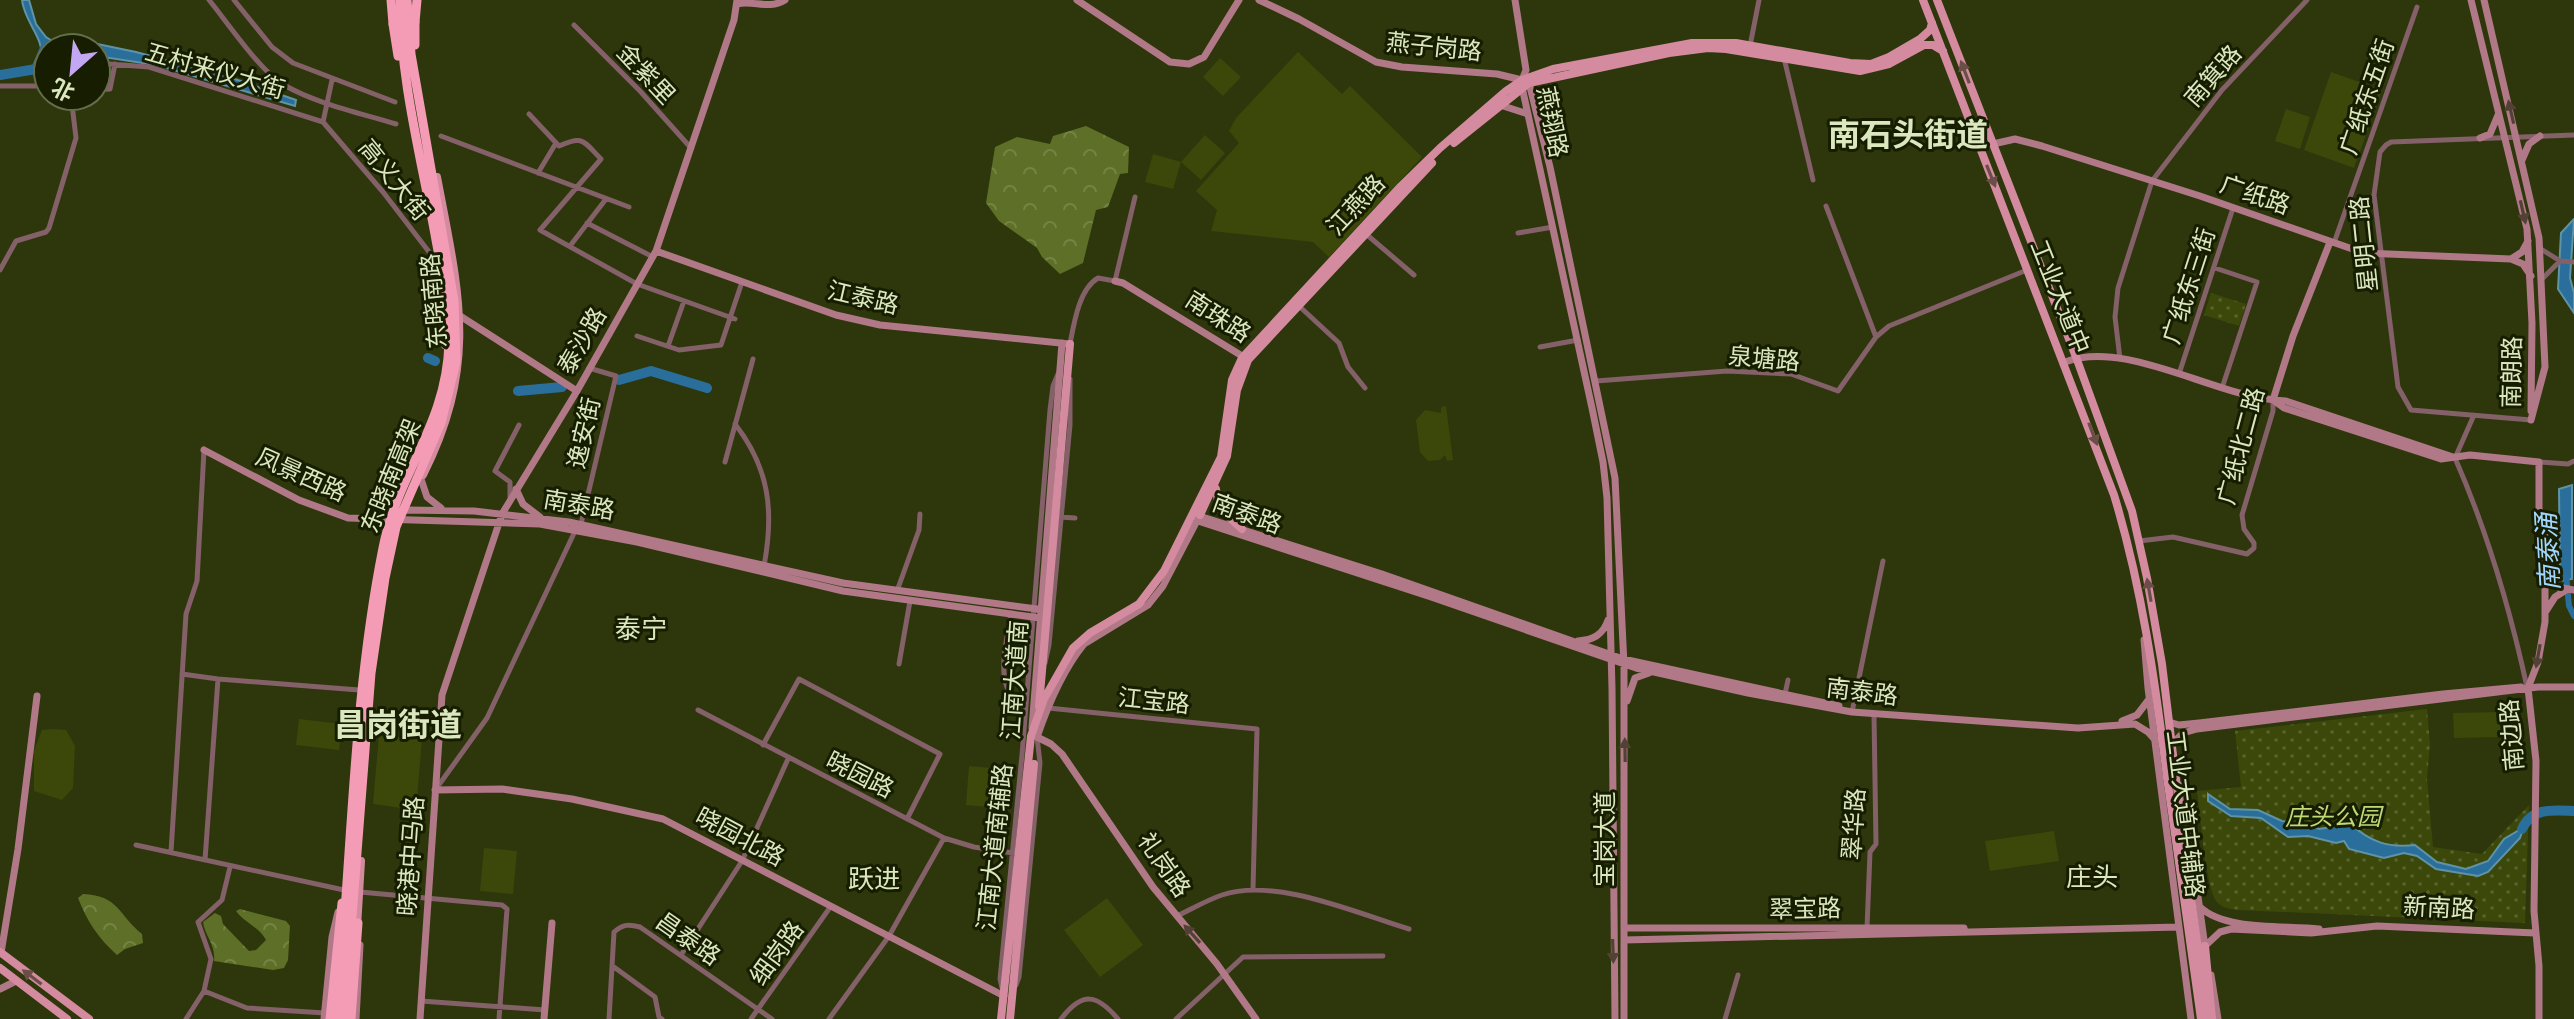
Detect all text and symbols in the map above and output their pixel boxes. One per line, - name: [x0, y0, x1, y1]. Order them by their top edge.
- street label: 燕子岗路: [1385, 27, 1483, 66]
- north arrow: [32, 32, 112, 112]
- street label: 广纸东五街: [2333, 35, 2400, 158]
- street label: 五村来仪大街: [142, 37, 288, 104]
- street label: 金紫里: [611, 37, 682, 110]
- street label: 南箕路: [2178, 39, 2247, 112]
- one-way arrow: [1958, 60, 1971, 84]
- text: 北: [47, 72, 79, 106]
- street label: 燕翔路: [1531, 84, 1574, 160]
- one-way arrow: [2505, 100, 2517, 125]
- district label: 南石头街道: [1828, 115, 1988, 155]
- street label: 高义大街: [353, 133, 436, 226]
- one-way arrow: [1985, 164, 1998, 188]
- street label: 江燕路: [1320, 168, 1391, 241]
- street label: 广纸路: [2216, 169, 2294, 220]
- street label: 星明二路: [2344, 195, 2383, 293]
- one-way arrow: [2518, 199, 2530, 224]
- street label: 广纸东三街: [2156, 224, 2221, 347]
- street label: 工业大道中: [2025, 236, 2096, 358]
- street label: 东晓南路: [415, 252, 452, 350]
- street label: 江泰路: [825, 275, 901, 320]
- street label: 南珠路: [1180, 285, 1256, 348]
- street label: 泰沙路: [551, 302, 612, 379]
- street label: 南朗路: [2496, 336, 2527, 408]
- street label: 泉塘路: [1727, 341, 1801, 376]
- street label: 广纸北二路: [2211, 384, 2270, 508]
- street label: 逸安街: [561, 395, 606, 471]
- street label: 东晓南高架: [355, 415, 426, 537]
- one-way arrow: [2087, 422, 2100, 446]
- street label: 凤景西路: [251, 442, 351, 507]
- street label: 南泰路: [541, 484, 617, 525]
- street label: 南泰路: [1208, 488, 1286, 539]
- water label: 南泰涌: [2530, 509, 2566, 592]
- one-way arrow: [2143, 577, 2155, 602]
- district label: 泰宁: [615, 613, 667, 645]
- street label: 江南大道南: [996, 619, 1033, 741]
- one-way arrow: [2531, 643, 2543, 668]
- street label: 南泰路: [1825, 673, 1900, 710]
- street label: 江宝路: [1117, 682, 1191, 719]
- street label: 南边路: [2494, 698, 2529, 772]
- district label: 昌岗街道: [334, 705, 462, 745]
- street label: 工业大道中辅路: [2161, 729, 2210, 899]
- one-way arrow: [1618, 737, 1631, 762]
- street label: 晓园路: [822, 745, 899, 804]
- street label: 江南大道南辅路: [971, 762, 1018, 932]
- street label: 翠华路: [1837, 787, 1870, 861]
- street label: 宝岗大道: [1590, 791, 1619, 887]
- street label: 晓港中马路: [392, 795, 429, 917]
- street label: 晓园北路: [691, 801, 789, 872]
- park label: 庄头公园: [2285, 802, 2384, 831]
- street label: 礼岗路: [1132, 827, 1197, 903]
- district label: 庄头: [2066, 861, 2118, 893]
- district label: 跃进: [848, 863, 900, 895]
- street label: 新南路: [2402, 891, 2476, 924]
- street label: 翠宝路: [1769, 893, 1841, 924]
- street label: 昌泰路: [650, 906, 726, 971]
- street label: 细岗路: [744, 915, 809, 990]
- one-way arrow: [1184, 925, 1202, 944]
- one-way arrow: [1607, 939, 1620, 964]
- one-way arrow: [21, 969, 42, 985]

